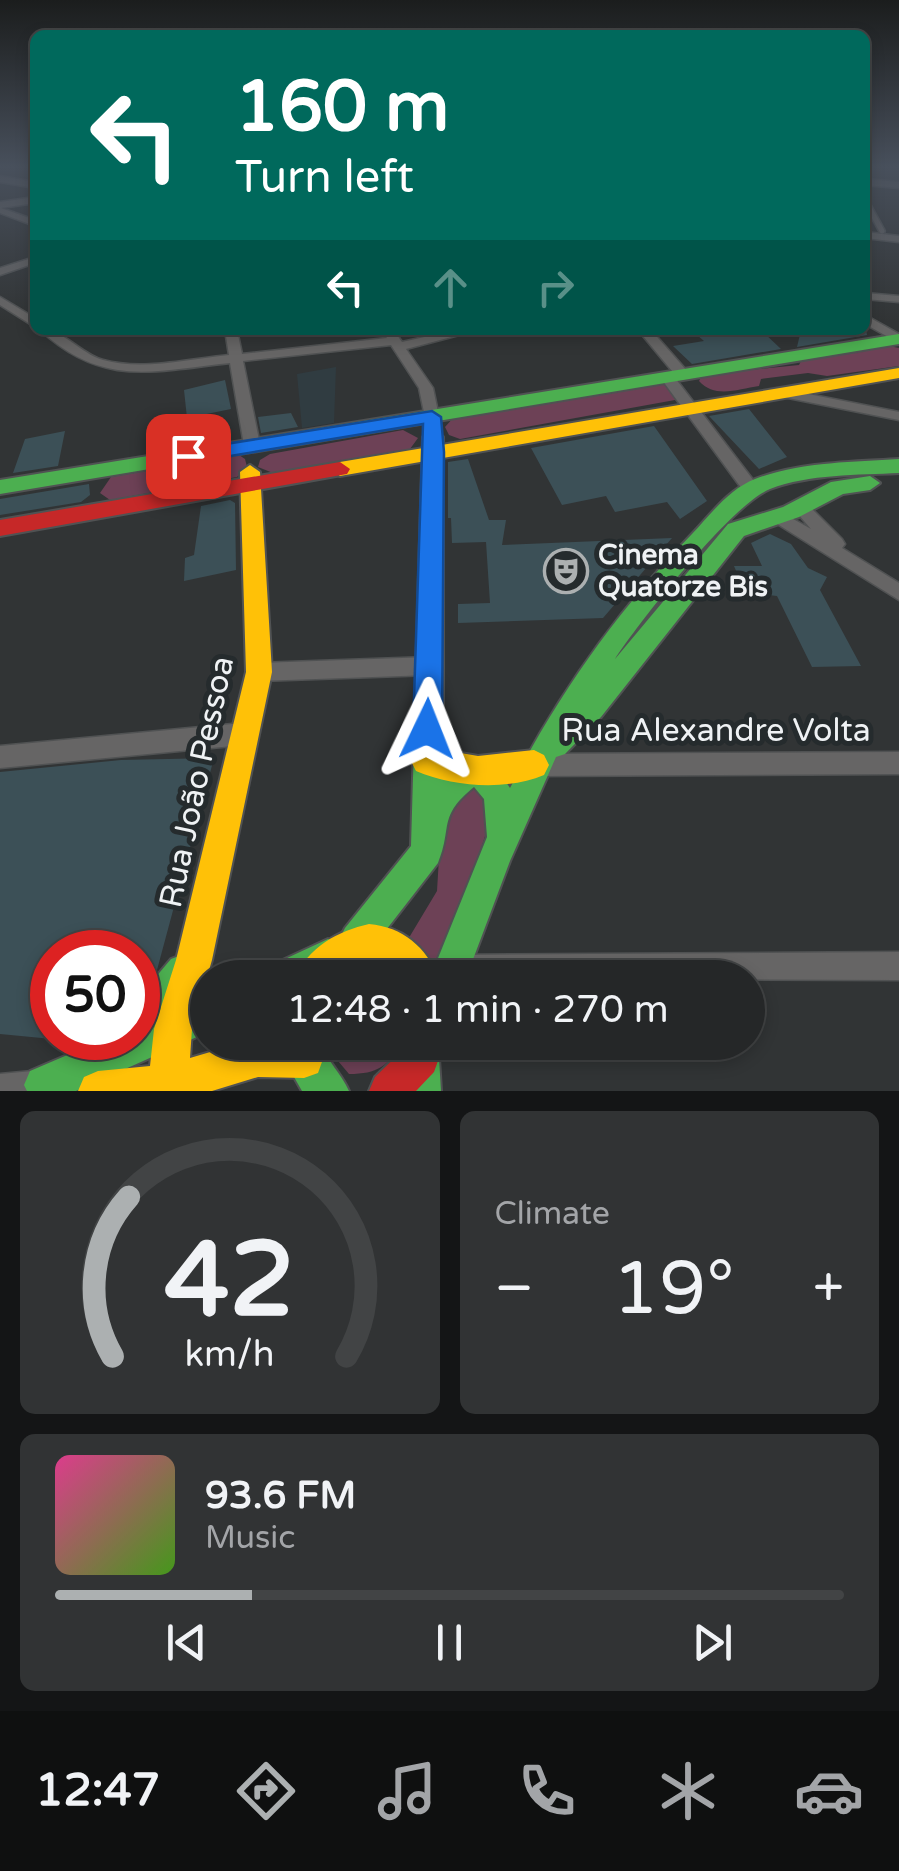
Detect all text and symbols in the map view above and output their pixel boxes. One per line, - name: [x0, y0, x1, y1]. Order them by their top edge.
- text: 160 m: [235, 66, 449, 150]
- icon: left: [70, 70, 200, 200]
- text: Turn left: [235, 151, 414, 205]
- icon: left: [318, 260, 373, 315]
- icon: ahead: [423, 260, 478, 315]
- icon: right: [528, 260, 583, 315]
- pin: [146, 414, 231, 499]
- icon: arrive: [161, 429, 216, 484]
- place label: Cinema Quatorze Bis: [598, 538, 768, 604]
- theatre icon: Cinema Quatorze Bis: [543, 548, 589, 594]
- street label: Rua João Pessoa: [152, 653, 242, 911]
- position arrow: [375, 677, 479, 781]
- street label: Rua Alexandre Volta: [561, 712, 871, 750]
- speed limit sign: 50: [30, 930, 160, 1060]
- text: 12:48 · 1 min · 270 m: [286, 987, 669, 1033]
- text: Climate: [495, 1195, 610, 1233]
- text: 42: [164, 1219, 295, 1344]
- text: 19°: [612, 1244, 735, 1334]
- text: −: [495, 1256, 534, 1322]
- text: +: [813, 1256, 844, 1322]
- text: km/h: [185, 1333, 275, 1376]
- text: 93.6 FM: [205, 1473, 356, 1519]
- text: Music: [205, 1519, 295, 1557]
- icon: previous: [159, 1615, 214, 1670]
- icon: pause: [422, 1615, 477, 1670]
- icon: next: [685, 1615, 740, 1670]
- icon: directions: [231, 1756, 301, 1826]
- icon: music: [372, 1756, 442, 1826]
- icon: phone: [512, 1756, 582, 1826]
- icon: climate: [653, 1756, 723, 1826]
- icon: car: [794, 1756, 864, 1826]
- text: 12:47: [35, 1764, 160, 1818]

